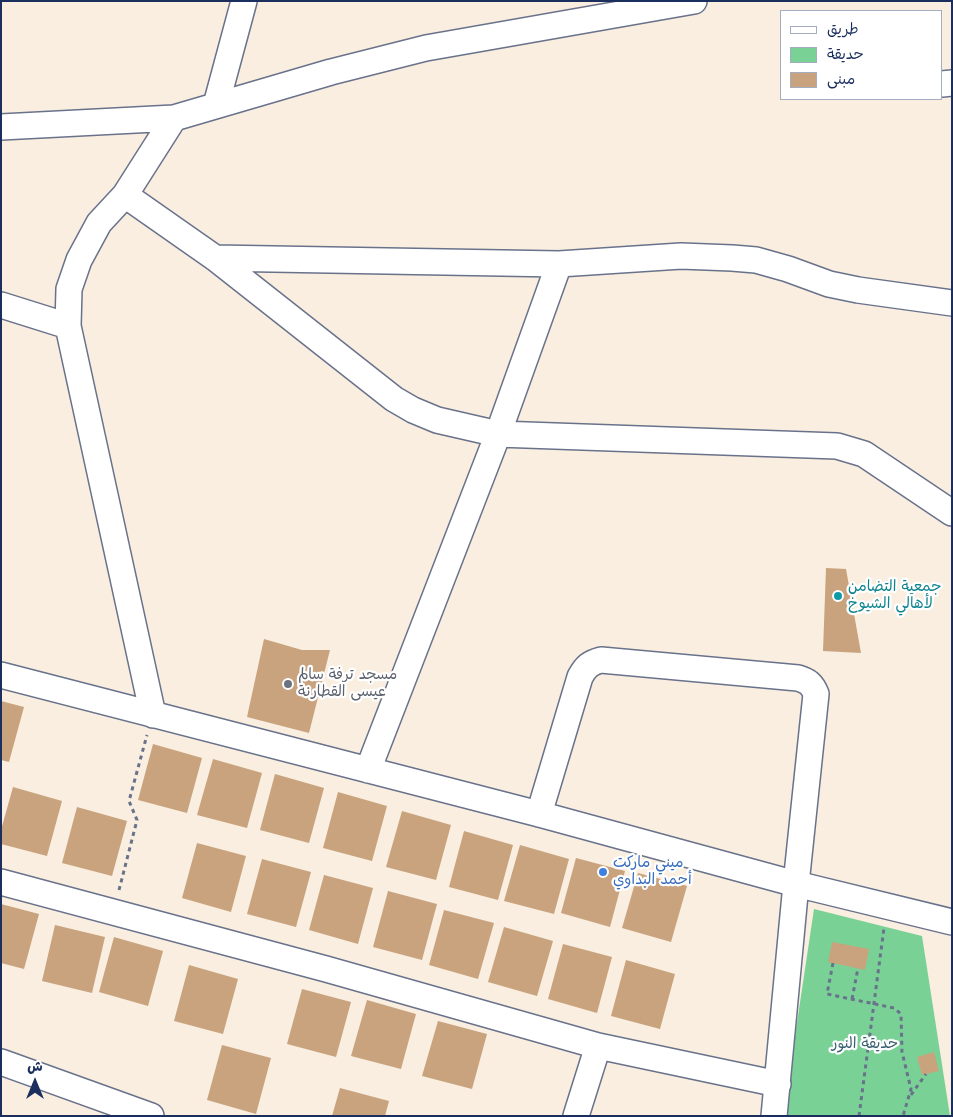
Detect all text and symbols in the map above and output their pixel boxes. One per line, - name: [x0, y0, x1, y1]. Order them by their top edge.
- legend: [780, 10, 943, 100]
- text: طريق: [827, 20, 859, 38]
- text: حديقة: [827, 45, 864, 63]
- text: مبنى: [827, 70, 855, 88]
- place label: جمعية التضامن لأهالي الشيوخ: [848, 578, 941, 613]
- marker: جمعية التضامن لأهالي الشيوخ: [832, 590, 844, 602]
- place label: مسجد ترفة سالم عيسى القطارنة: [298, 666, 397, 701]
- marker: مسجد ترفة سالم عيسى القطارنة: [282, 678, 294, 690]
- place label: ميني ماركت أحمد البداوي: [613, 854, 692, 889]
- marker: ميني ماركت أحمد البداوي: [597, 866, 609, 878]
- park label: حديقة النور: [832, 1035, 898, 1053]
- north arrow: [10, 1057, 60, 1107]
- text: ش: [27, 1058, 43, 1075]

